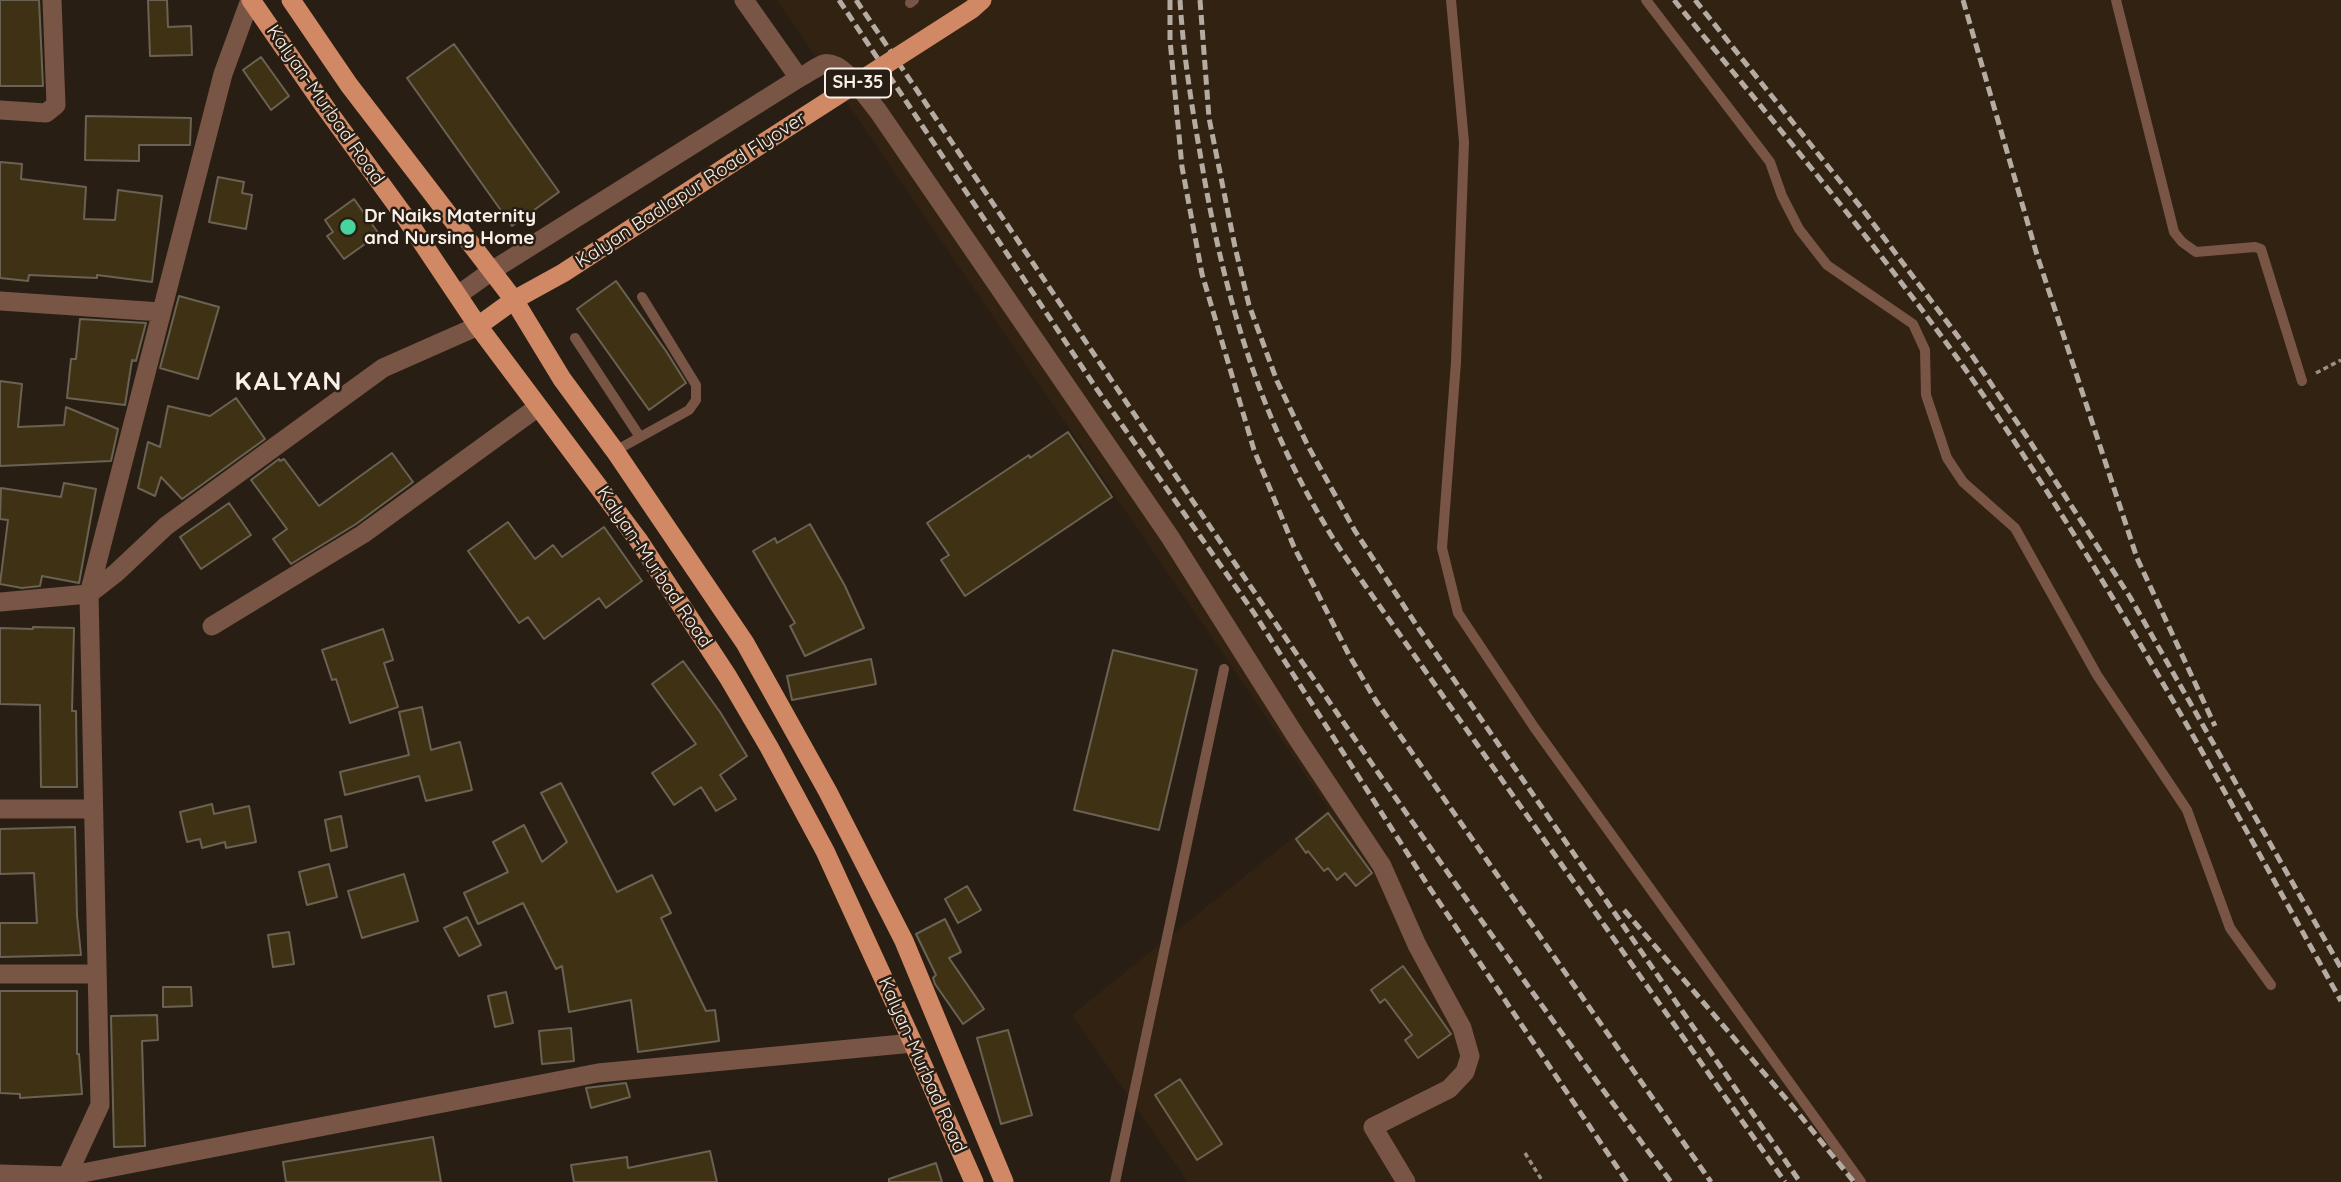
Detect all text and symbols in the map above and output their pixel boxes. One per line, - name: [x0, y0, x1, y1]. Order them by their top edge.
- street label: Kalyan-Murbad Road: [261, 21, 389, 189]
- road number: SH-35: [825, 68, 891, 98]
- street label: Kalyan Badlapur Road Flyover: [571, 107, 811, 273]
- place label: Dr Naiks Maternity and Nursing Home: [364, 205, 536, 249]
- marker: Dr Naiks Maternity and Nursing Home: [338, 217, 358, 237]
- district label: KALYAN: [235, 366, 343, 398]
- street label: Kalyan-Murbad Road: [591, 482, 717, 652]
- street label: Kalyan-Murbad Road: [873, 974, 971, 1156]

